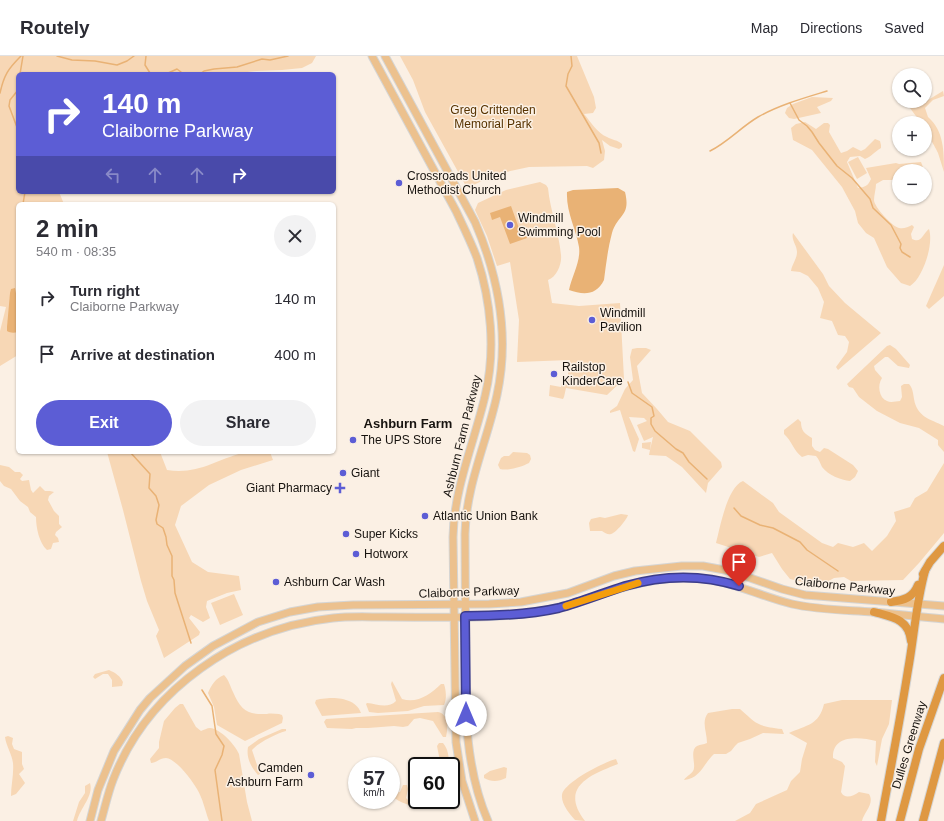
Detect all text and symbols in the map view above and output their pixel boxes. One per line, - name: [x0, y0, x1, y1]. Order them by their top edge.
- text: Routely: [20, 17, 90, 38]
- text: Map: [751, 20, 778, 36]
- text: Directions: [800, 20, 862, 36]
- text: Saved: [884, 20, 924, 36]
- map controls: [892, 68, 932, 204]
- button: search: [892, 68, 932, 108]
- icon: right: [36, 88, 88, 140]
- text: 140 m: [102, 88, 181, 119]
- park label: Greg Crittenden Memorial Park: [450, 103, 536, 131]
- button: +: [892, 116, 932, 156]
- text: Claiborne Parkway: [102, 121, 253, 141]
- icon: left: [102, 164, 124, 186]
- icon: ahead: [144, 164, 166, 186]
- icon: ahead: [186, 164, 208, 186]
- icon: right: [228, 164, 250, 186]
- button: −: [892, 164, 932, 204]
- place label: Crossroads United Methodist Church: [407, 169, 506, 197]
- marker: Crossroads United Methodist Church: [394, 178, 404, 188]
- place label: Windmill Swimming Pool: [518, 211, 601, 239]
- text: 2 min: [36, 215, 99, 242]
- button: close: [274, 215, 316, 257]
- marker: Windmill Swimming Pool: [505, 220, 515, 230]
- text: 540 m · 08:35: [36, 244, 116, 259]
- text: Turn right: [70, 282, 140, 299]
- icon: right: [36, 287, 58, 309]
- text: 140 m: [274, 290, 316, 307]
- text: Claiborne Parkway: [70, 299, 179, 314]
- place label: Windmill Pavilion: [600, 306, 645, 334]
- marker: Windmill Pavilion: [587, 315, 597, 325]
- icon: arrive: [36, 343, 58, 365]
- text: Arrive at destination: [70, 346, 215, 363]
- text: 400 m: [274, 346, 316, 363]
- place label: Railstop KinderCare: [562, 360, 623, 388]
- marker: Railstop KinderCare: [549, 369, 559, 379]
- street label: Ashburn Farm Parkway: [440, 373, 484, 499]
- button: Exit: [36, 400, 172, 446]
- button: Share: [180, 400, 316, 446]
- district label: Ashburn Farm: [364, 416, 452, 431]
- place label: The UPS Store: [361, 433, 442, 447]
- marker: The UPS Store: [348, 435, 358, 445]
- place label: Giant: [351, 466, 380, 480]
- marker: Giant: [338, 468, 348, 478]
- place label: Giant Pharmacy: [246, 481, 332, 495]
- marker: Giant Pharmacy: [335, 483, 345, 493]
- place label: Atlantic Union Bank: [433, 509, 539, 523]
- marker: Atlantic Union Bank: [420, 511, 430, 521]
- place label: Super Kicks: [354, 527, 418, 541]
- marker: Super Kicks: [341, 529, 351, 539]
- pin: [722, 545, 756, 586]
- place label: Hotworx: [364, 547, 408, 561]
- marker: Hotworx: [351, 549, 361, 559]
- icon: arrive: [728, 551, 750, 573]
- street label: Claiborne Parkway: [794, 574, 896, 598]
- place label: Ashburn Car Wash: [284, 575, 385, 589]
- marker: Ashburn Car Wash: [271, 577, 281, 587]
- street label: Claiborne Parkway: [418, 583, 520, 601]
- position arrow: [445, 694, 487, 736]
- street label: Dulles Greenway: [889, 699, 929, 791]
- speed limit sign: 60: [408, 757, 460, 809]
- place label: Camden Ashburn Farm: [227, 761, 303, 789]
- text: 57: [363, 767, 385, 789]
- marker: Camden Ashburn Farm: [306, 770, 316, 780]
- text: km/h: [363, 787, 385, 798]

